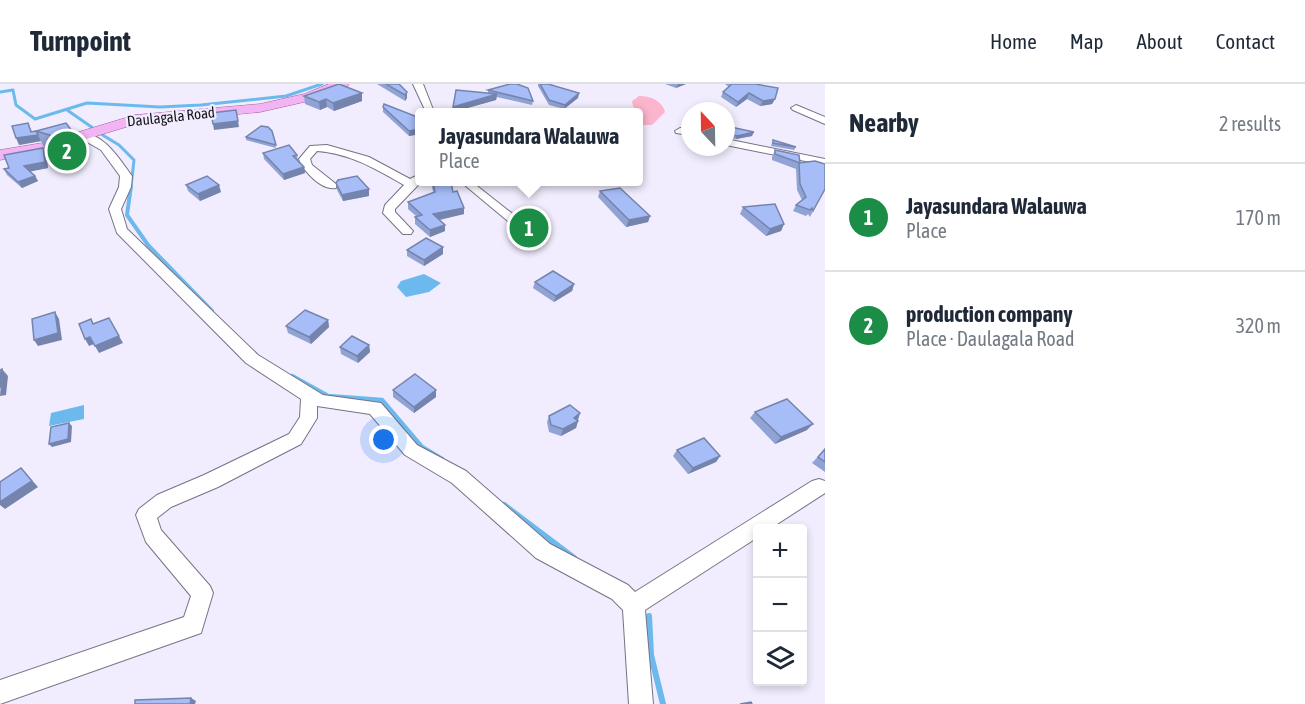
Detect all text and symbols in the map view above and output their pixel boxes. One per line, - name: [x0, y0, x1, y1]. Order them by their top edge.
- text: Turnpoint: [30, 25, 131, 57]
- text: Home: [990, 29, 1037, 53]
- text: Map: [1070, 29, 1104, 53]
- text: About: [1137, 29, 1183, 53]
- text: Contact: [1216, 29, 1275, 53]
- north arrow: [681, 102, 735, 156]
- street label: Daulagala Road: [126, 103, 216, 130]
- popup: [415, 108, 643, 186]
- text: Nearby: [849, 108, 919, 138]
- text: 2 results: [1219, 112, 1281, 135]
- text: Jayasundara Walauwa: [439, 123, 619, 149]
- pin: 2: [48, 128, 86, 174]
- text: Place: [439, 149, 480, 172]
- text: Jayasundara Walauwa: [906, 193, 1087, 219]
- pin: 1: [510, 206, 548, 250]
- text: 1: [864, 206, 873, 229]
- text: 170 m: [1236, 206, 1281, 229]
- text: Place: [906, 219, 947, 242]
- text: production company: [906, 301, 1073, 327]
- text: 2: [864, 314, 873, 337]
- text: 320 m: [1236, 314, 1281, 337]
- text: Place · Daulagala Road: [906, 327, 1074, 350]
- your location: [369, 425, 398, 454]
- map controls: [753, 524, 807, 686]
- button: +: [753, 524, 807, 578]
- button: −: [753, 578, 807, 632]
- button: layers: [753, 632, 807, 686]

